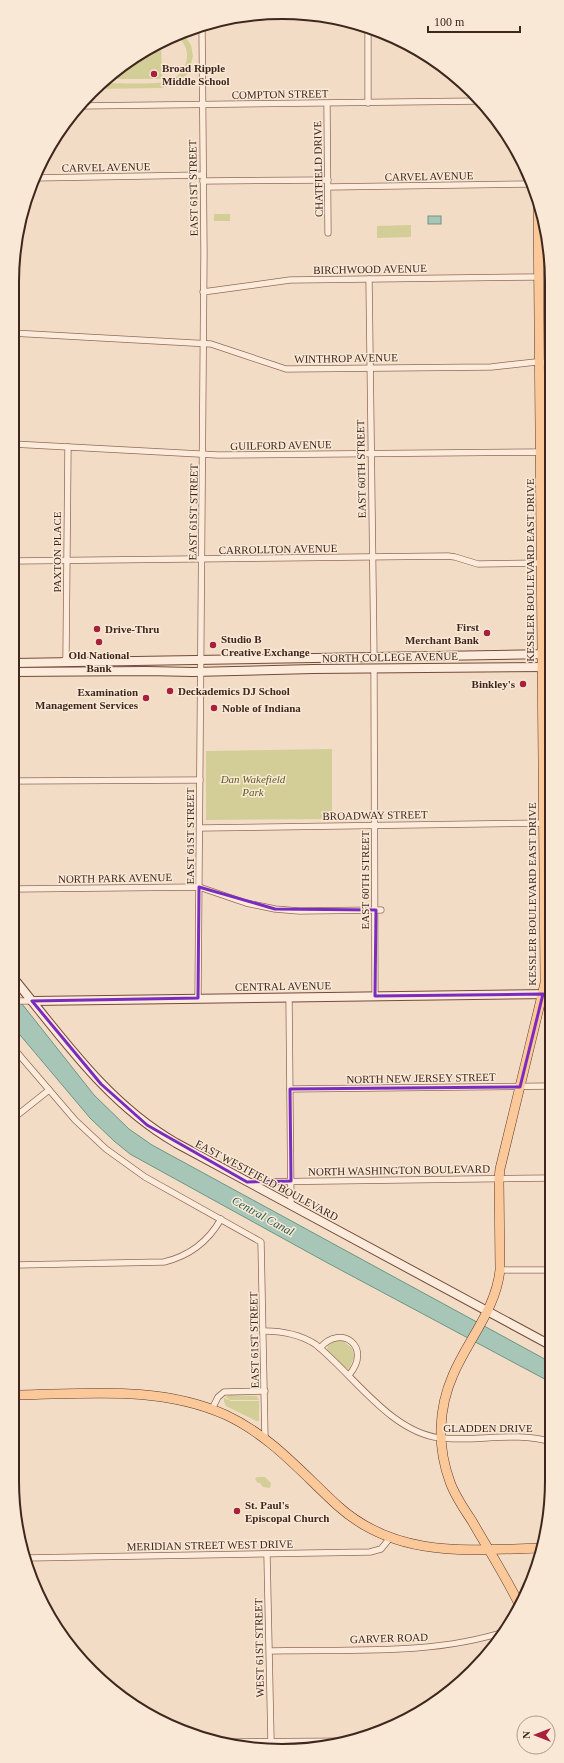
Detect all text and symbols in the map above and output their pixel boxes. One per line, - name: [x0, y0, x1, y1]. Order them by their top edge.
- scale bar: [428, 8, 520, 34]
- text: 100 m: [434, 15, 465, 29]
- place label: Broad Ripple Middle School: [162, 62, 230, 87]
- marker: Broad Ripple Middle School: [149, 69, 159, 79]
- street label: COMPTON STREET: [232, 87, 329, 101]
- street label: CHATFIELD DRIVE: [311, 121, 325, 217]
- street label: EAST 61ST STREET: [186, 139, 200, 236]
- street label: CARVEL AVENUE: [62, 160, 151, 174]
- street label: CARVEL AVENUE: [385, 169, 474, 183]
- street label: BIRCHWOOD AVENUE: [313, 262, 427, 276]
- street label: WINTHROP AVENUE: [294, 351, 398, 365]
- street label: EAST 60TH STREET: [354, 419, 368, 518]
- street label: GUILFORD AVENUE: [230, 438, 332, 452]
- street label: EAST 61ST STREET: [186, 463, 200, 560]
- street label: KESSLER BOULEVARD EAST DRIVE: [524, 478, 536, 662]
- street label: PAXTON PLACE: [51, 511, 63, 593]
- street label: CARROLLTON AVENUE: [219, 542, 338, 556]
- place label: First Merchant Bank: [405, 621, 480, 646]
- place label: Drive-Thru: [105, 623, 159, 635]
- marker: Drive-Thru: [92, 624, 102, 634]
- marker: First Merchant Bank: [482, 628, 492, 638]
- place label: Studio B Creative Exchange: [221, 633, 310, 658]
- marker: Old National Bank: [94, 637, 104, 647]
- marker: Studio B Creative Exchange: [208, 640, 218, 650]
- place label: Old National Bank: [69, 649, 129, 674]
- street label: NORTH COLLEGE AVENUE: [322, 650, 458, 664]
- place label: Binkley's: [472, 678, 516, 690]
- marker: Binkley's: [518, 679, 528, 689]
- place label: Deckademics DJ School: [178, 685, 290, 697]
- place label: Examination Management Services: [35, 686, 139, 711]
- marker: Deckademics DJ School: [165, 686, 175, 696]
- marker: Examination Management Services: [141, 693, 151, 703]
- place label: Noble of Indiana: [222, 702, 301, 714]
- marker: Noble of Indiana: [209, 703, 219, 713]
- park label: Dan Wakefield Park: [220, 773, 286, 798]
- street label: EAST 61ST STREET: [184, 787, 196, 884]
- street label: KESSLER BOULEVARD EAST DRIVE: [526, 802, 538, 986]
- street label: BROADWAY STREET: [322, 808, 428, 822]
- street label: EAST 60TH STREET: [359, 830, 371, 929]
- street label: NORTH PARK AVENUE: [58, 871, 173, 885]
- street label: CENTRAL AVENUE: [235, 979, 332, 993]
- street label: NORTH NEW JERSEY STREET: [346, 1071, 496, 1085]
- street label: EAST WESTFIELD BOULEVARD: [193, 1137, 341, 1223]
- street label: NORTH WASHINGTON BOULEVARD: [308, 1162, 490, 1178]
- water label: Central Canal: [229, 1193, 297, 1239]
- street label: EAST 61ST STREET: [247, 1291, 261, 1388]
- street label: GLADDEN DRIVE: [443, 1422, 533, 1434]
- place label: St. Paul's Episcopal Church: [245, 1499, 329, 1524]
- marker: St. Paul's Episcopal Church: [232, 1506, 242, 1516]
- street label: MERIDIAN STREET WEST DRIVE: [127, 1538, 294, 1552]
- street label: WEST 61ST STREET: [252, 1598, 266, 1698]
- street label: GARVER ROAD: [350, 1631, 428, 1645]
- north arrow: [516, 1715, 556, 1755]
- text: N: [520, 1731, 532, 1739]

